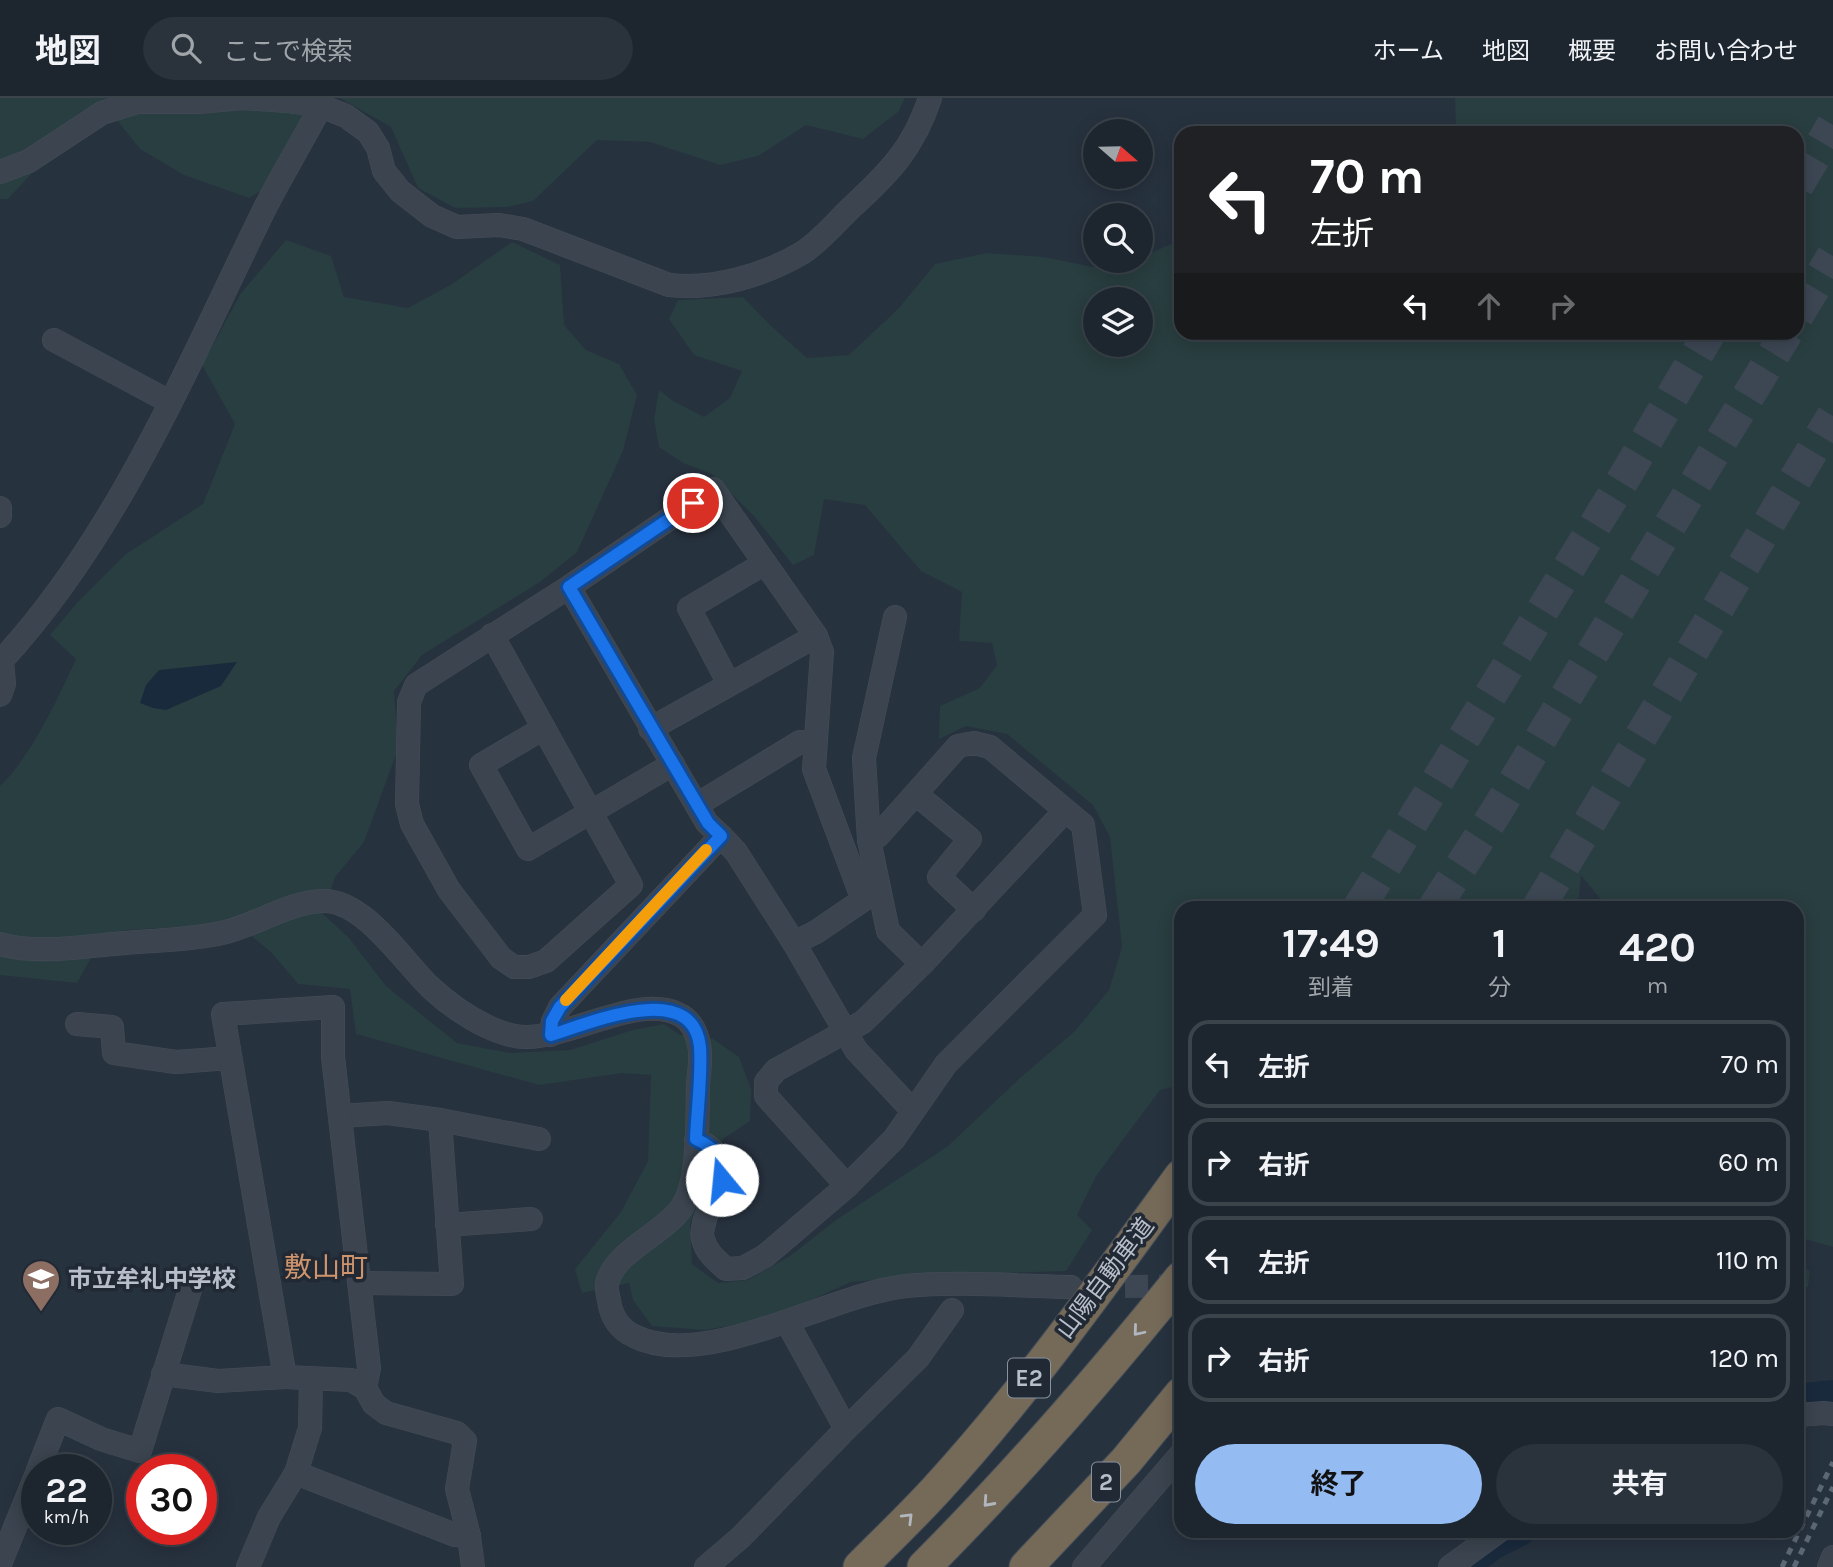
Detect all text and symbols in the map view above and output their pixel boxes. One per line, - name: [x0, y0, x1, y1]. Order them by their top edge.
- search box: [143, 17, 633, 80]
- icon: search: [167, 29, 205, 67]
- text: 地図: [35, 32, 101, 70]
- text: ここで検索: [223, 36, 353, 67]
- text: ホーム: [1373, 37, 1444, 65]
- text: 地図: [1482, 37, 1530, 65]
- text: 概要: [1568, 37, 1616, 65]
- text: お問い合わせ: [1654, 37, 1798, 65]
- north arrow: [1083, 119, 1153, 189]
- map controls: [1083, 119, 1153, 357]
- text: 70 m: [1310, 148, 1424, 205]
- icon: left: [1195, 154, 1286, 245]
- button: search: [1083, 203, 1153, 273]
- text: 左折: [1310, 215, 1374, 252]
- button: layers: [1083, 287, 1153, 357]
- icon: left: [1397, 287, 1435, 325]
- icon: ahead: [1470, 287, 1508, 325]
- icon: right: [1543, 287, 1581, 325]
- pin: [663, 473, 723, 533]
- icon: arrive: [674, 484, 712, 522]
- text: 17:49: [1282, 918, 1380, 968]
- text: 1: [1492, 918, 1507, 968]
- text: 420: [1619, 922, 1696, 972]
- text: m: [1647, 972, 1668, 999]
- text: 到着: [1308, 974, 1354, 1001]
- text: 分: [1488, 974, 1511, 1001]
- icon: left: [1199, 1045, 1237, 1083]
- text: 70 m: [1721, 1049, 1779, 1080]
- text: 左折: [1258, 1052, 1310, 1083]
- position arrow: [685, 1143, 759, 1217]
- icon: right: [1199, 1143, 1237, 1181]
- text: 60 m: [1718, 1147, 1779, 1178]
- text: 右折: [1258, 1150, 1310, 1181]
- street label: 山陽自動車道: [1050, 1212, 1160, 1344]
- icon: left: [1199, 1241, 1237, 1279]
- text: 110 m: [1716, 1245, 1779, 1276]
- text: 左折: [1258, 1248, 1310, 1279]
- district label: 敷山町: [284, 1251, 368, 1284]
- school or university icon: 市立牟礼中学校: [20, 1258, 62, 1313]
- place label: 市立牟礼中学校: [68, 1265, 236, 1293]
- one-way arrow: [1134, 1322, 1146, 1335]
- icon: right: [1199, 1339, 1237, 1377]
- text: 120 m: [1709, 1343, 1779, 1374]
- text: 右折: [1258, 1346, 1310, 1377]
- road number: E2: [1008, 1358, 1050, 1398]
- button: 終了: [1195, 1444, 1482, 1524]
- button: 共有: [1496, 1444, 1783, 1524]
- speed limit sign: 30: [126, 1454, 217, 1545]
- road number: 2: [1092, 1462, 1120, 1502]
- text: 22: [45, 1470, 88, 1511]
- one-way arrow: [984, 1494, 996, 1507]
- text: km/h: [44, 1506, 89, 1528]
- one-way arrow: [900, 1514, 913, 1527]

